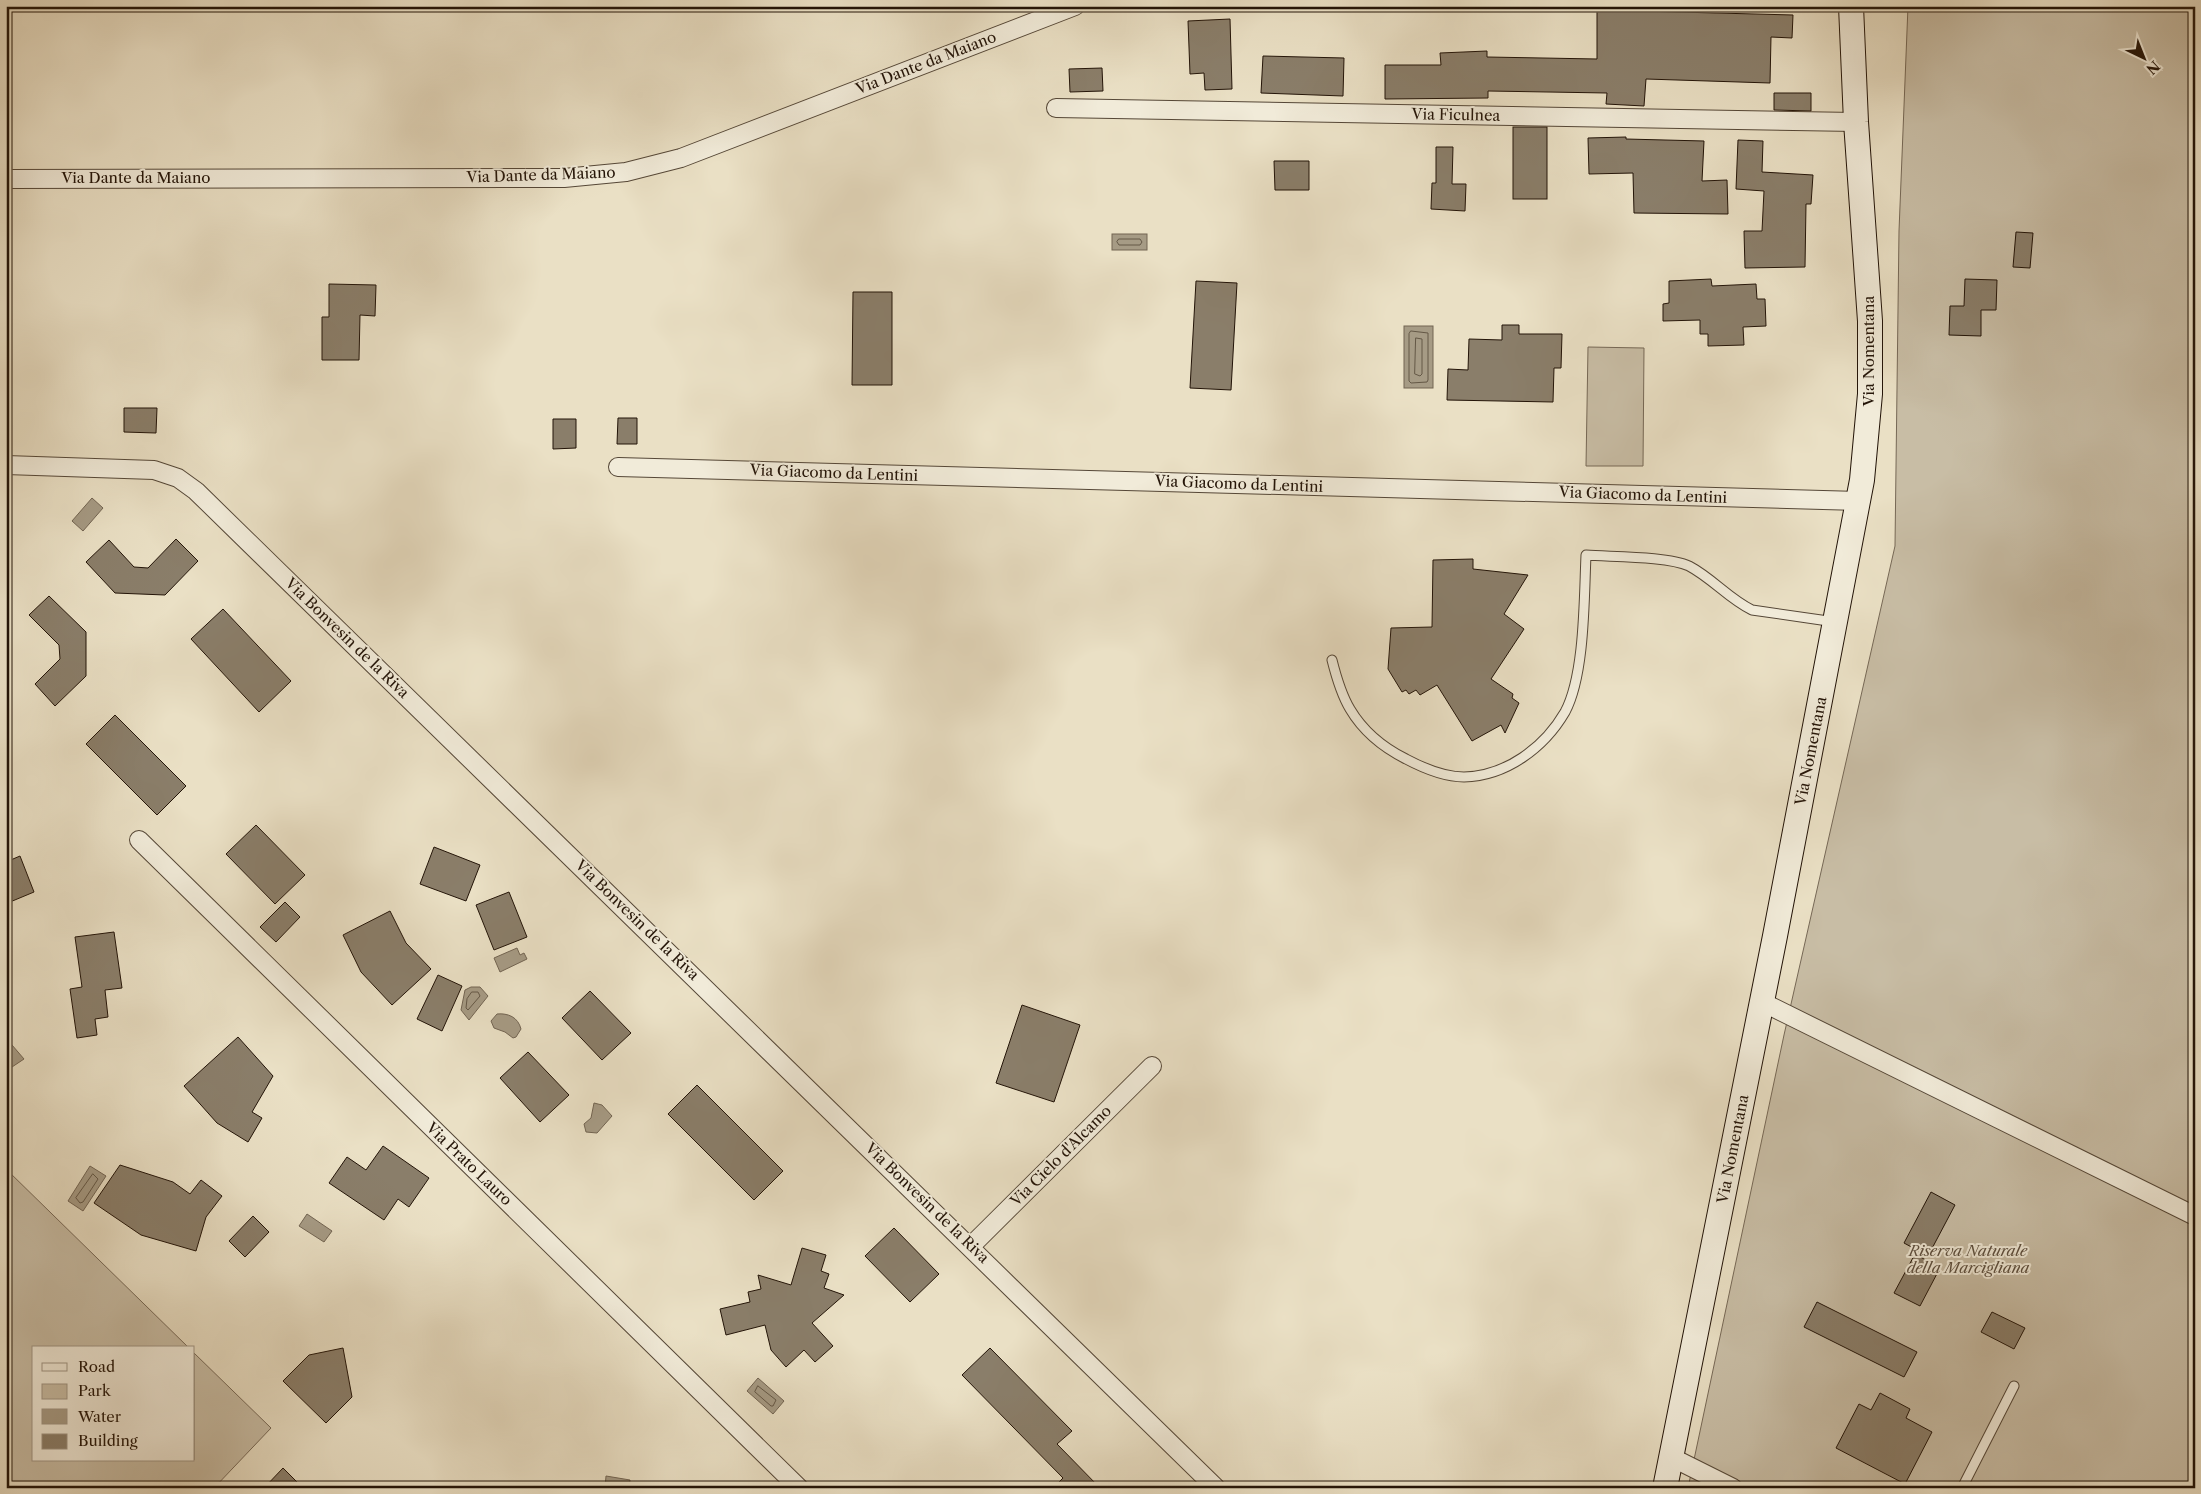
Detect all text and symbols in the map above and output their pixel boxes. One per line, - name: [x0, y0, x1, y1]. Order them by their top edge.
- street label: Via Dante da Maiano: [852, 27, 999, 98]
- north arrow: [2118, 32, 2168, 82]
- text: N: [2142, 57, 2163, 78]
- street label: Via Ficulnea: [1411, 104, 1501, 125]
- street label: Via Dante da Maiano: [465, 162, 616, 187]
- street label: Via Dante da Maiano: [60, 168, 211, 187]
- street label: Via Nomentana: [1859, 296, 1878, 407]
- street label: Via Giacomo da Lentini: [749, 460, 919, 485]
- street label: Via Giacomo da Lentini: [1154, 471, 1324, 496]
- street label: Via Giacomo da Lentini: [1558, 482, 1728, 507]
- street label: Via Bonvesin de la Riva: [281, 573, 413, 702]
- street label: Via Nomentana: [1790, 695, 1830, 808]
- street label: Via Bonvesin de la Riva: [571, 855, 703, 984]
- street label: Via Nomentana: [1712, 1093, 1752, 1206]
- street label: Via Cielo d'Alcamo: [1005, 1101, 1115, 1211]
- street label: Via Prato Lauro: [422, 1117, 516, 1209]
- street label: Via Bonvesin de la Riva: [861, 1138, 993, 1267]
- park label: Riserva Naturale della Marcigliana: [1907, 1241, 2029, 1277]
- legend: [32, 1346, 195, 1462]
- text: Road: [78, 1357, 115, 1376]
- text: Park: [78, 1381, 112, 1400]
- text: Water: [77, 1407, 122, 1426]
- text: Building: [78, 1431, 138, 1450]

